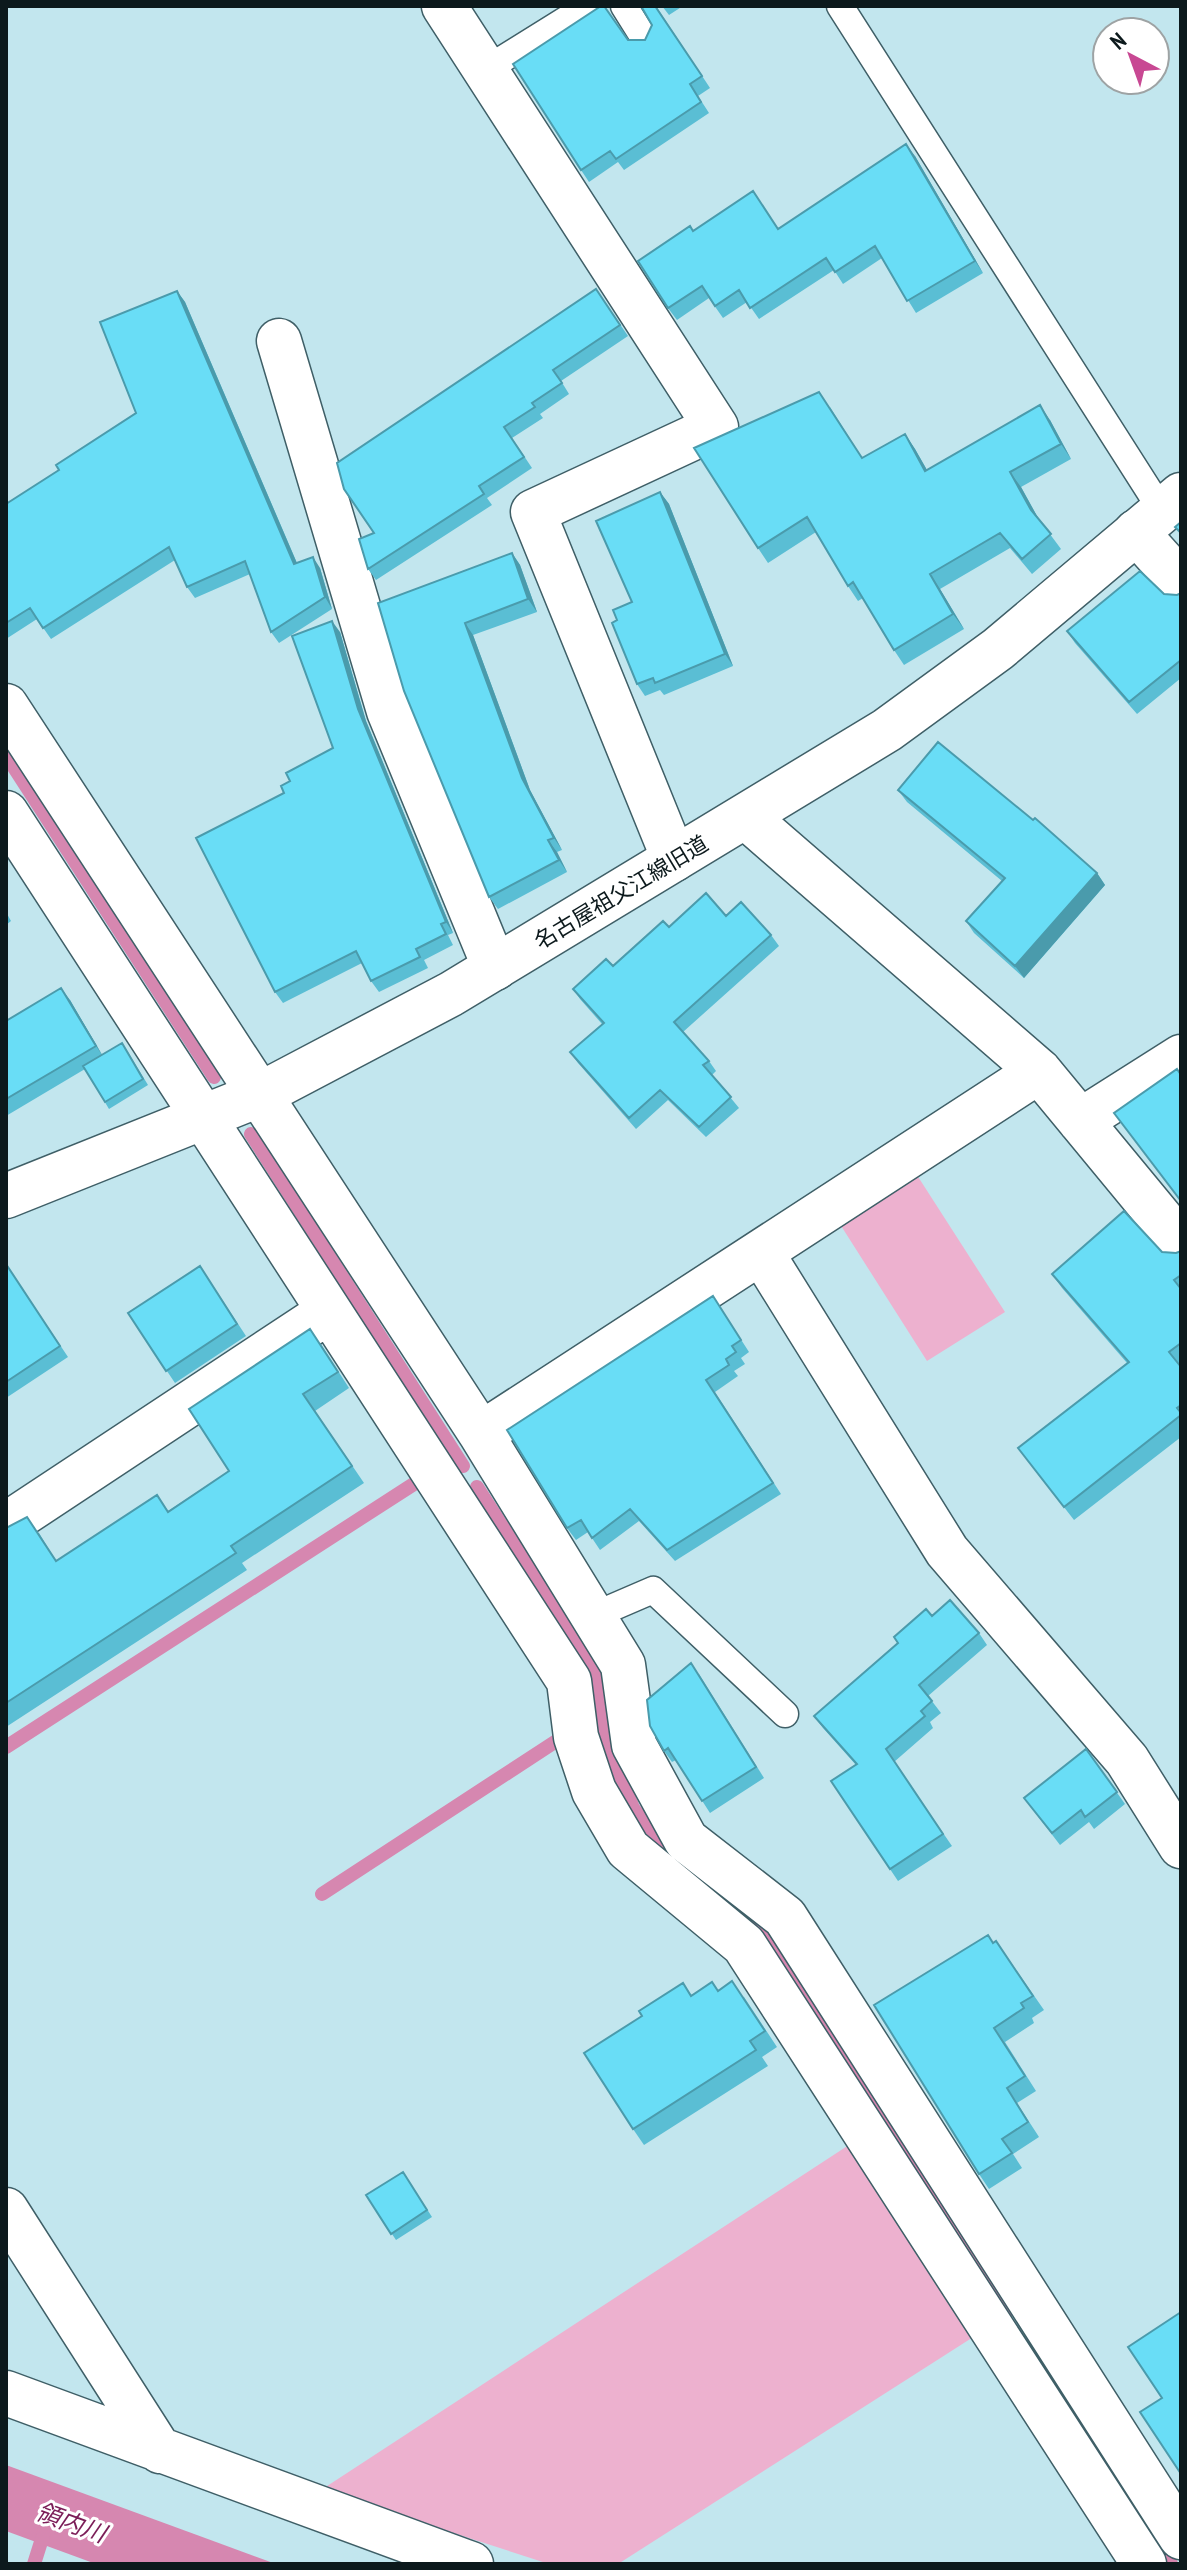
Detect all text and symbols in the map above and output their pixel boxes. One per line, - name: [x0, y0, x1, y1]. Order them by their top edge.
- north arrow: [1091, 16, 1171, 96]
- text: N: [1104, 26, 1132, 55]
- street label: 名古屋祖父江線旧道: [529, 829, 713, 955]
- water label: 領内川: [32, 2496, 113, 2550]

